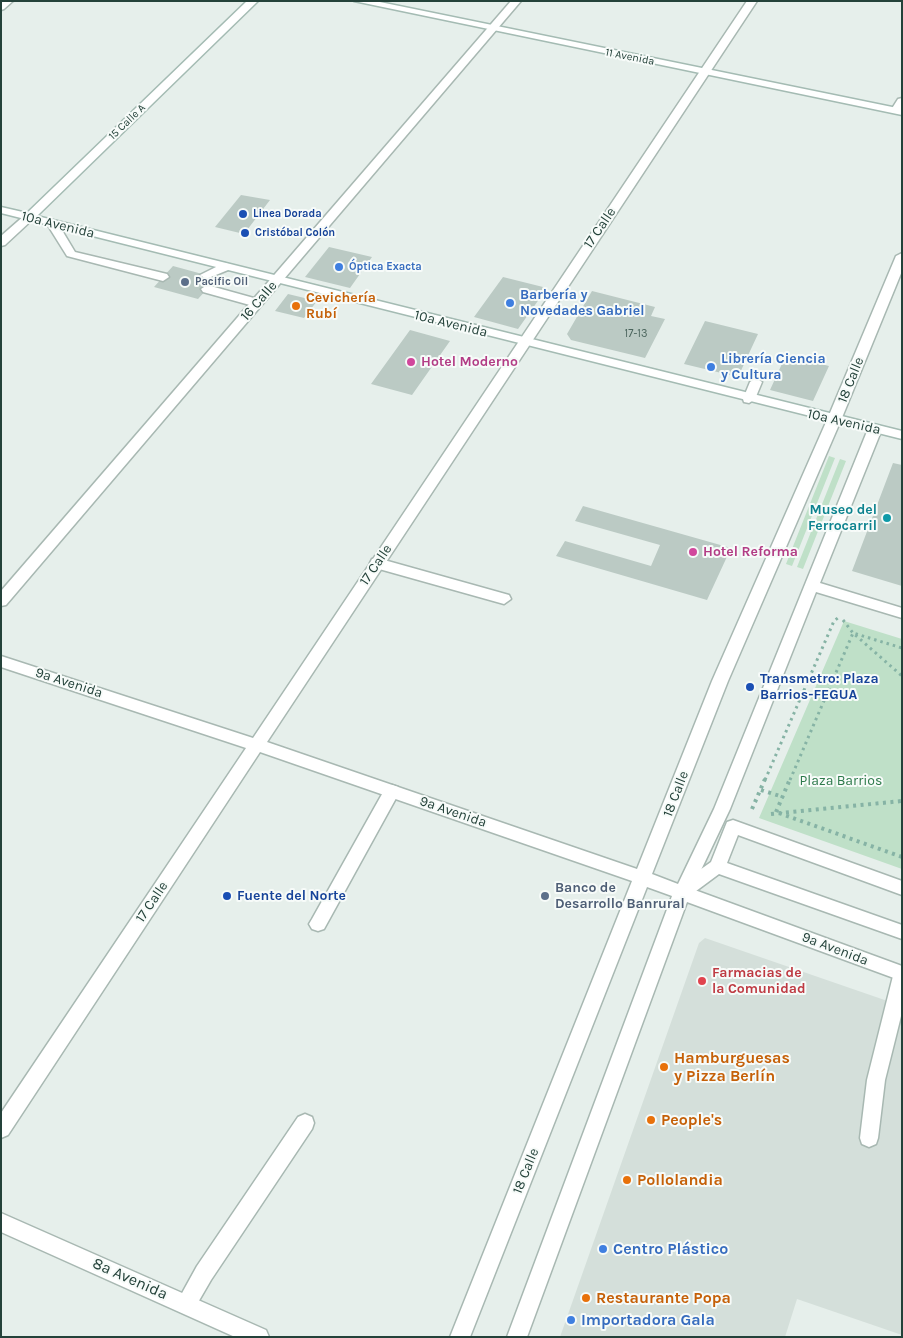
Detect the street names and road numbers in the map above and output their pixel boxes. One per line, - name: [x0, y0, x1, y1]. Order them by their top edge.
- street label: 11 Avenida: [604, 46, 656, 68]
- street label: 15 Calle A: [106, 101, 148, 143]
- street label: 17 Calle: [580, 204, 620, 252]
- street label: 10a Avenida: [20, 208, 96, 242]
- street label: 16 Calle: [237, 278, 281, 324]
- street label: 10a Avenida: [413, 307, 489, 341]
- street label: 18 Calle: [834, 355, 868, 405]
- street label: 10a Avenida: [806, 405, 882, 439]
- street label: 17 Calle: [356, 541, 396, 589]
- street label: 9a Avenida: [33, 664, 105, 702]
- street label: 18 Calle: [660, 769, 692, 819]
- street label: 9a Avenida: [417, 793, 489, 831]
- street label: 17 Calle: [132, 878, 172, 926]
- street label: 9a Avenida: [799, 929, 871, 969]
- street label: 18 Calle: [509, 1146, 543, 1196]
- street label: 8a Avenida: [89, 1254, 171, 1304]

